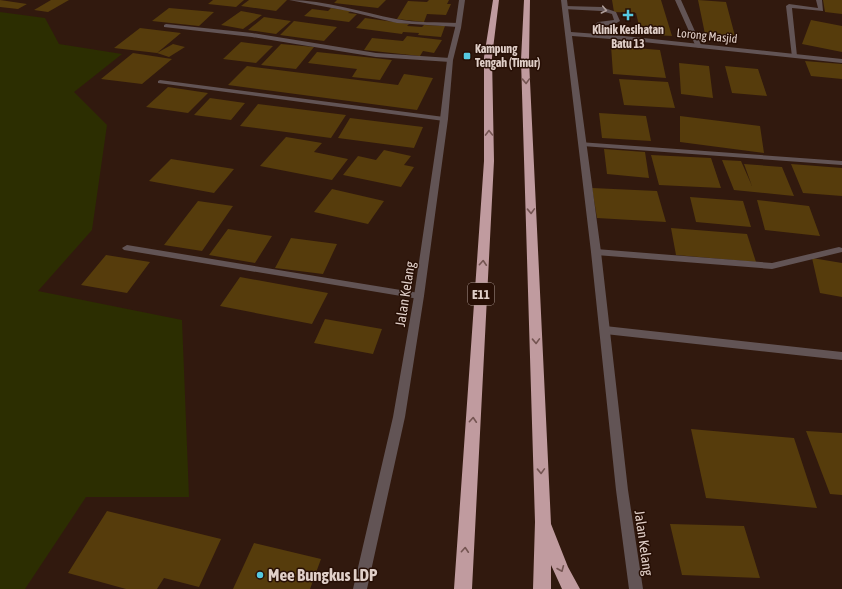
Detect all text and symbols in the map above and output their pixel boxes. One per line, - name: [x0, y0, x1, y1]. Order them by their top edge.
- one-way arrow: [601, 6, 607, 14]
- marker: Klinik Kesihatan Batu 13: [622, 9, 634, 21]
- place label: Klinik Kesihatan Batu 13: [592, 23, 664, 51]
- street label: Lorong Masjid: [676, 26, 738, 46]
- place label: Kampung Tengah (Timur): [475, 42, 540, 70]
- marker: Kampung Tengah (Timur): [462, 51, 472, 61]
- one-way arrow: [522, 78, 530, 84]
- one-way arrow: [485, 130, 493, 136]
- one-way arrow: [527, 208, 535, 214]
- street label: Jalan Kelang: [392, 260, 418, 328]
- one-way arrow: [478, 260, 487, 266]
- road number: E11: [468, 283, 494, 305]
- one-way arrow: [532, 338, 540, 344]
- one-way arrow: [469, 417, 478, 423]
- one-way arrow: [537, 468, 545, 474]
- street label: Jalan Kelang: [631, 509, 657, 577]
- one-way arrow: [461, 547, 470, 553]
- place label: Mee Bungkus LDP: [268, 565, 378, 585]
- one-way arrow: [556, 565, 564, 572]
- marker: Mee Bungkus LDP: [255, 570, 265, 580]

